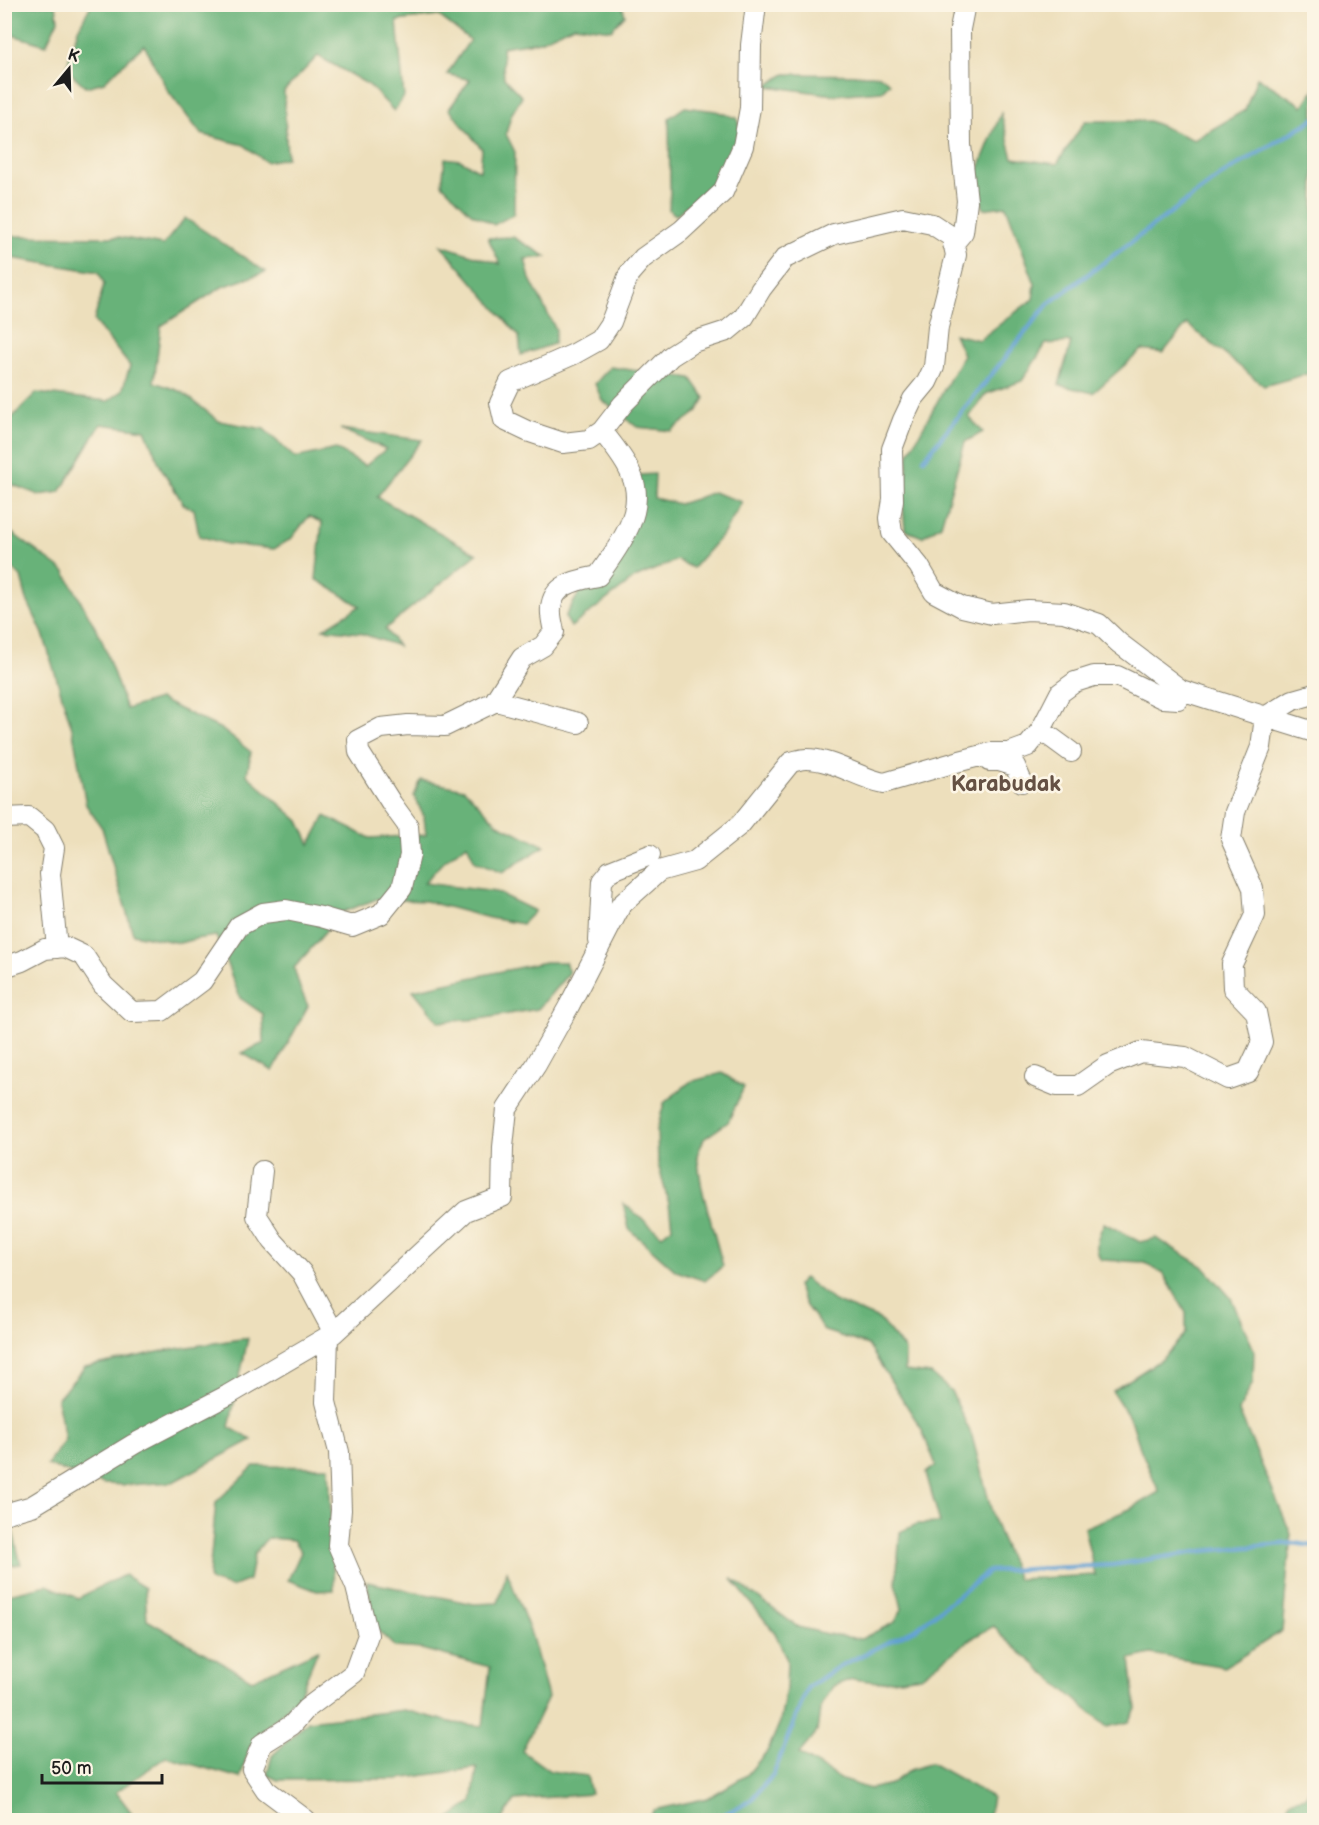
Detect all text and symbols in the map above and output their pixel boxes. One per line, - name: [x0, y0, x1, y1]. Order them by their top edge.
- north arrow: [39, 39, 99, 99]
- text: K: [65, 45, 82, 67]
- district label: Karabudak: [951, 771, 1061, 798]
- scale bar: [42, 1747, 162, 1785]
- text: 50 m: [51, 1758, 92, 1779]

